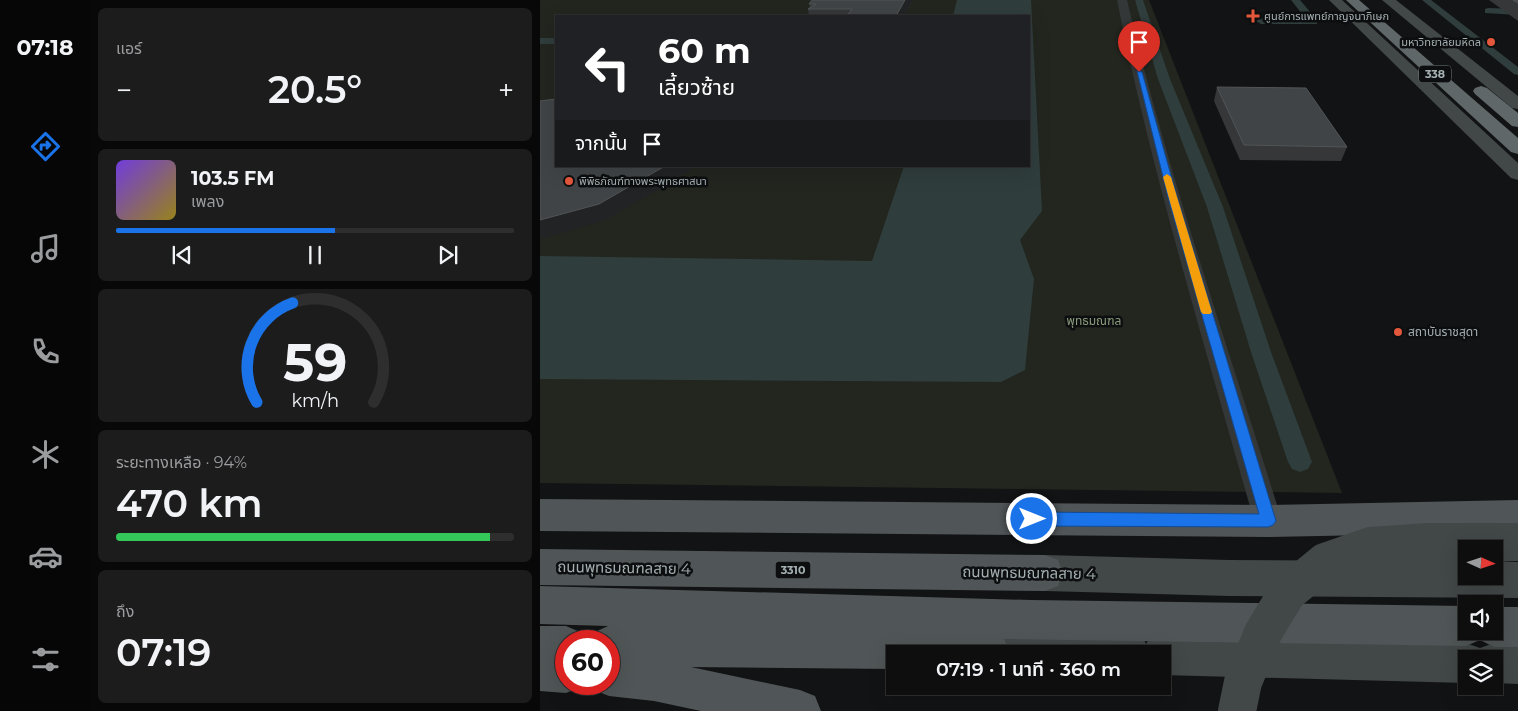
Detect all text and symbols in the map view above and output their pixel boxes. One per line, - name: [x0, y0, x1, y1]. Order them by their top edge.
- marker: ศูนย์การแพทย์กาญจนาภิเษก: [1246, 9, 1260, 23]
- place label: ศูนย์การแพทย์กาญจนาภิเษก: [1264, 9, 1389, 23]
- pin: [1118, 21, 1160, 72]
- icon: arrive: [1125, 28, 1153, 56]
- text: 60 m: [658, 29, 751, 72]
- text: 07:18: [17, 34, 73, 61]
- icon: left: [575, 35, 640, 100]
- place label: มหาวิทยาลัยมหิดล: [1401, 35, 1481, 49]
- marker: มหาวิทยาลัยมหิดล: [1485, 36, 1497, 48]
- text: แอร์: [116, 39, 142, 58]
- text: 20.5°: [268, 66, 362, 113]
- road number: 338: [1419, 66, 1451, 82]
- text: −: [116, 73, 132, 107]
- text: +: [498, 73, 514, 107]
- text: เลี้ยวซ้าย: [658, 74, 735, 101]
- icon: directions: [28, 129, 63, 164]
- icon: arrive: [638, 130, 666, 158]
- text: จากนั้น: [575, 132, 628, 155]
- text: 103.5 FM: [191, 167, 274, 190]
- place label: พิพิธภัณฑ์ทางพระพุทธศาสนา: [579, 174, 707, 188]
- marker: พิพิธภัณฑ์ทางพระพุทธศาสนา: [563, 175, 575, 187]
- text: เพลง: [191, 192, 224, 211]
- icon: music: [28, 231, 63, 266]
- icon: previous: [168, 241, 196, 269]
- icon: pause: [301, 241, 329, 269]
- icon: next: [434, 241, 462, 269]
- park label: พุทธมณฑล: [1067, 313, 1121, 328]
- place label: สถาบันราชสุดา: [1408, 324, 1478, 339]
- marker: สถาบันราชสุดา: [1392, 326, 1404, 338]
- text: 59: [283, 331, 347, 394]
- icon: phone: [28, 334, 63, 369]
- text: km/h: [291, 390, 339, 411]
- icon: climate: [28, 437, 63, 472]
- text: ระยะทางเหลือ · 94%: [116, 453, 247, 472]
- text: 470 km: [116, 480, 262, 527]
- position arrow: [1005, 492, 1057, 544]
- icon: car: [28, 539, 63, 574]
- north arrow: [1458, 540, 1502, 585]
- map controls: [1458, 540, 1503, 695]
- street label: ถนนพุทธมณฑลสาย 4: [557, 557, 691, 578]
- road number: 3310: [776, 562, 810, 578]
- street label: ถนนพุทธมณฑลสาย 4: [962, 562, 1096, 583]
- button: sound: [1458, 595, 1503, 640]
- text: ถึง: [116, 602, 134, 621]
- text: 07:19: [116, 629, 211, 676]
- speed limit sign: 60: [555, 630, 620, 695]
- icon: filters: [28, 642, 63, 677]
- button: layers: [1458, 650, 1503, 695]
- text: 07:19 · 1 นาที · 360 m: [936, 658, 1121, 681]

